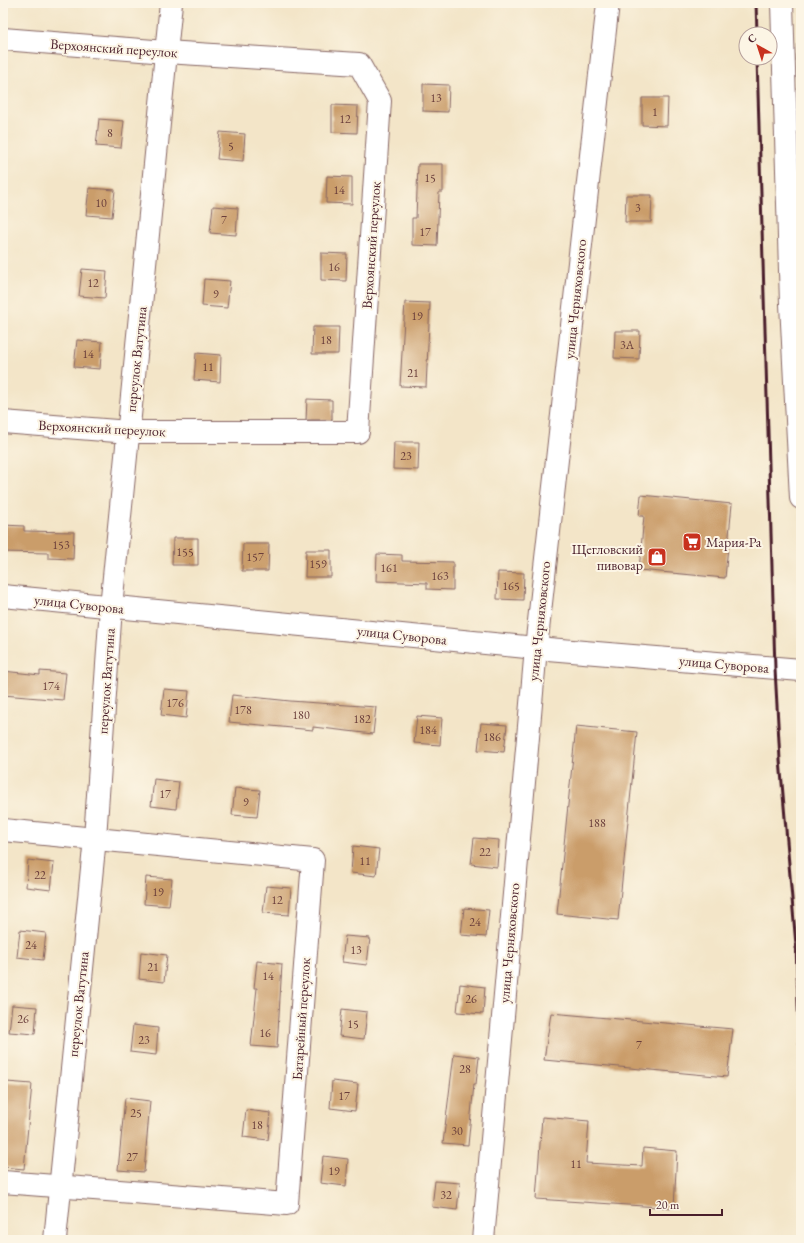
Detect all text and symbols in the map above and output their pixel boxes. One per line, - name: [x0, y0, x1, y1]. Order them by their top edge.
- north arrow: [738, 26, 778, 66]
- text: С: [744, 30, 759, 46]
- street label: Верхоянский переулок: [50, 35, 179, 61]
- house number: 13: [430, 90, 442, 106]
- house number: 1: [652, 104, 658, 120]
- house number: 12: [339, 111, 351, 127]
- house number: 8: [107, 125, 113, 141]
- house number: 5: [228, 138, 234, 154]
- house number: 15: [424, 170, 436, 186]
- street label: Верхоянский переулок: [358, 180, 384, 309]
- house number: 14: [333, 182, 345, 198]
- house number: 10: [95, 195, 107, 211]
- house number: 3: [635, 200, 641, 216]
- house number: 7: [221, 212, 227, 228]
- house number: 17: [419, 224, 431, 240]
- street label: улица Черняховского: [560, 238, 590, 360]
- house number: 16: [328, 259, 340, 275]
- house number: 12: [87, 275, 99, 291]
- house number: 9: [213, 286, 219, 302]
- street label: переулок Ватутина: [122, 305, 151, 413]
- house number: 19: [411, 308, 423, 324]
- house number: 18: [320, 332, 332, 348]
- house number: 3А: [620, 337, 635, 353]
- house number: 14: [82, 346, 94, 362]
- house number: 11: [202, 359, 214, 375]
- house number: 21: [407, 365, 419, 381]
- street label: Верхоянский переулок: [38, 416, 166, 440]
- house number: 23: [400, 448, 412, 464]
- supermarket icon: Мария-Ра: [681, 531, 703, 553]
- place label: Мария-Ра: [706, 533, 762, 551]
- house number: 153: [52, 537, 70, 553]
- place label: Щегловский пивовар: [572, 540, 644, 574]
- house number: 155: [176, 544, 194, 560]
- shop icon: Щегловский пивовар: [646, 546, 668, 568]
- house number: 157: [246, 549, 264, 565]
- house number: 159: [309, 556, 327, 572]
- house number: 161: [380, 560, 398, 576]
- street label: улица Черняховского: [524, 560, 554, 682]
- house number: 163: [431, 568, 449, 584]
- house number: 165: [502, 578, 520, 594]
- street label: улица Суворова: [33, 590, 125, 618]
- street label: улица Суворова: [356, 621, 448, 649]
- street label: переулок Ватутина: [93, 627, 119, 734]
- street label: улица Суворова: [678, 651, 770, 677]
- house number: 174: [42, 678, 60, 694]
- house number: 176: [166, 695, 184, 711]
- house number: 178: [234, 702, 252, 718]
- house number: 180: [292, 707, 310, 723]
- house number: 182: [353, 711, 371, 727]
- house number: 184: [419, 722, 437, 738]
- house number: 186: [483, 729, 501, 745]
- house number: 17: [159, 786, 171, 802]
- house number: 9: [243, 794, 249, 810]
- house number: 188: [588, 815, 606, 831]
- house number: 22: [479, 844, 491, 860]
- house number: 11: [359, 853, 371, 869]
- house number: 22: [34, 867, 46, 883]
- street label: улица Черняховского: [495, 882, 523, 1004]
- house number: 19: [152, 884, 164, 900]
- house number: 12: [271, 892, 283, 908]
- house number: 24: [469, 914, 481, 930]
- house number: 24: [25, 937, 37, 953]
- house number: 13: [350, 942, 362, 958]
- street label: переулок Ватутина: [64, 950, 93, 1058]
- street label: Батарейный переулок: [288, 957, 314, 1081]
- house number: 21: [147, 959, 159, 975]
- house number: 14: [262, 968, 274, 984]
- house number: 26: [465, 991, 477, 1007]
- house number: 26: [17, 1011, 29, 1027]
- house number: 15: [347, 1016, 359, 1032]
- house number: 16: [259, 1025, 271, 1041]
- house number: 23: [138, 1032, 150, 1048]
- house number: 7: [636, 1037, 642, 1053]
- house number: 28: [459, 1061, 471, 1077]
- house number: 17: [338, 1088, 350, 1104]
- house number: 25: [130, 1105, 142, 1121]
- house number: 18: [251, 1117, 263, 1133]
- house number: 30: [451, 1123, 463, 1139]
- house number: 27: [126, 1149, 138, 1165]
- house number: 11: [570, 1156, 582, 1172]
- house number: 19: [328, 1163, 340, 1179]
- house number: 32: [440, 1187, 452, 1203]
- scale bar: [650, 1191, 722, 1217]
- text: 20 m: [656, 1197, 680, 1213]

